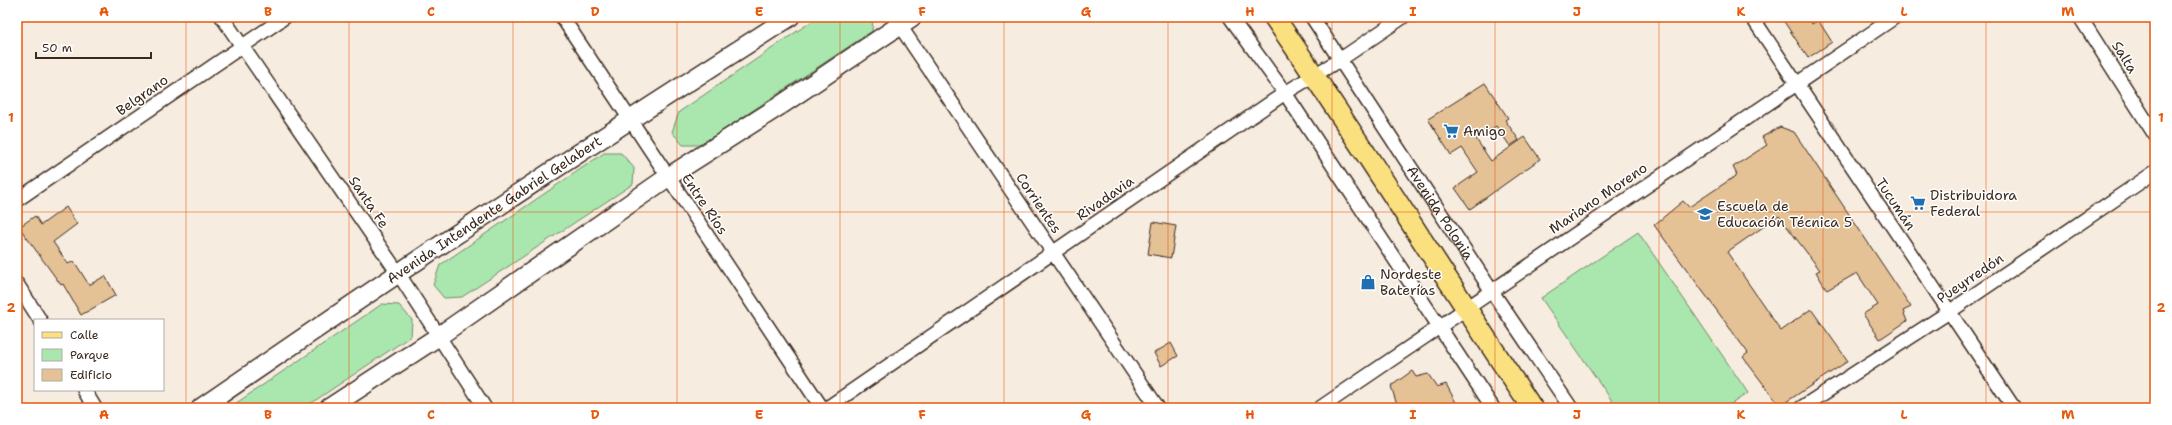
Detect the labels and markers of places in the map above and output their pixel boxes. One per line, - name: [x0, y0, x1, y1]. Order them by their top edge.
- supermarket icon: Amigo: [1442, 122, 1460, 140]
- place label: Amigo: [1463, 122, 1506, 140]
- place label: Distribuidora Federal: [1930, 186, 2017, 220]
- supermarket icon: Distribuidora Federal: [1909, 194, 1927, 212]
- place label: Escuela de Educación Técnica 5: [1717, 197, 1852, 231]
- school or university icon: Escuela de Educación Técnica 5: [1696, 205, 1714, 223]
- place label: Nordeste Baterías: [1380, 265, 1442, 299]
- shop icon: Nordeste Baterías: [1359, 273, 1377, 291]

